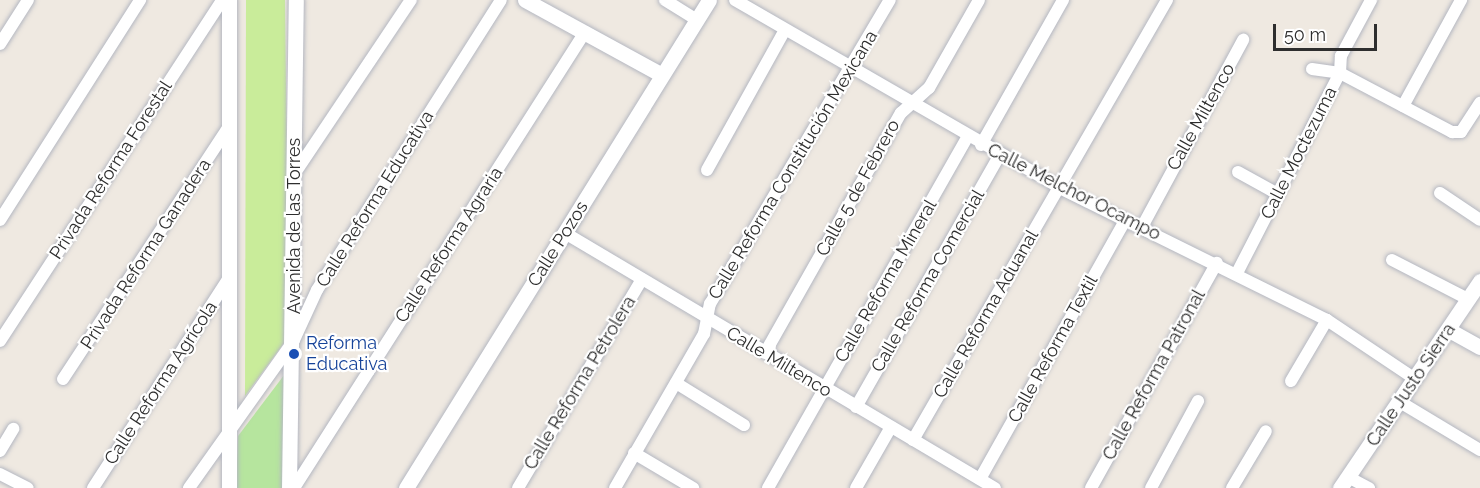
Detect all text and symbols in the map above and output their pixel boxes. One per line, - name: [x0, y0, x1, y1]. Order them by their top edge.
- scale bar: [1276, 12, 1380, 50]
- text: 50 m: [1284, 24, 1326, 45]
- street label: Calle Reforma Constitución Mexicana: [704, 27, 882, 303]
- street label: Calle Miltenco: [1163, 60, 1239, 174]
- street label: Privada Reforma Forestal: [45, 77, 177, 263]
- street label: Calle Moctezuma: [1256, 83, 1342, 223]
- street label: Calle Reforma Educativa: [312, 107, 438, 291]
- street label: Calle 5 de Febrero: [811, 116, 905, 260]
- street label: Avenida de las Torres: [283, 137, 305, 315]
- street label: Calle Melchor Ocampo: [984, 139, 1164, 245]
- street label: Privada Reforma Ganadera: [76, 155, 216, 353]
- street label: Calle Reforma Agraria: [390, 163, 508, 327]
- street label: Calle Reforma Comercial: [867, 186, 989, 376]
- street label: Calle Reforma Mineral: [831, 196, 941, 366]
- street label: Calle Pozos: [523, 197, 593, 291]
- street label: Calle Reforma Aduanal: [929, 226, 1043, 402]
- street label: Calle Reforma Textil: [1003, 271, 1103, 427]
- street label: Calle Reforma Patronal: [1098, 286, 1210, 464]
- street label: Calle Reforma Petrolera: [520, 292, 640, 474]
- street label: Calle Reforma Agrícola: [100, 297, 222, 469]
- street label: Calle Justo Sierra: [1362, 319, 1460, 451]
- street label: Calle Miltenco: [722, 322, 836, 402]
- place label: Reforma Educativa: [306, 333, 387, 376]
- marker: Reforma Educativa: [287, 347, 301, 361]

